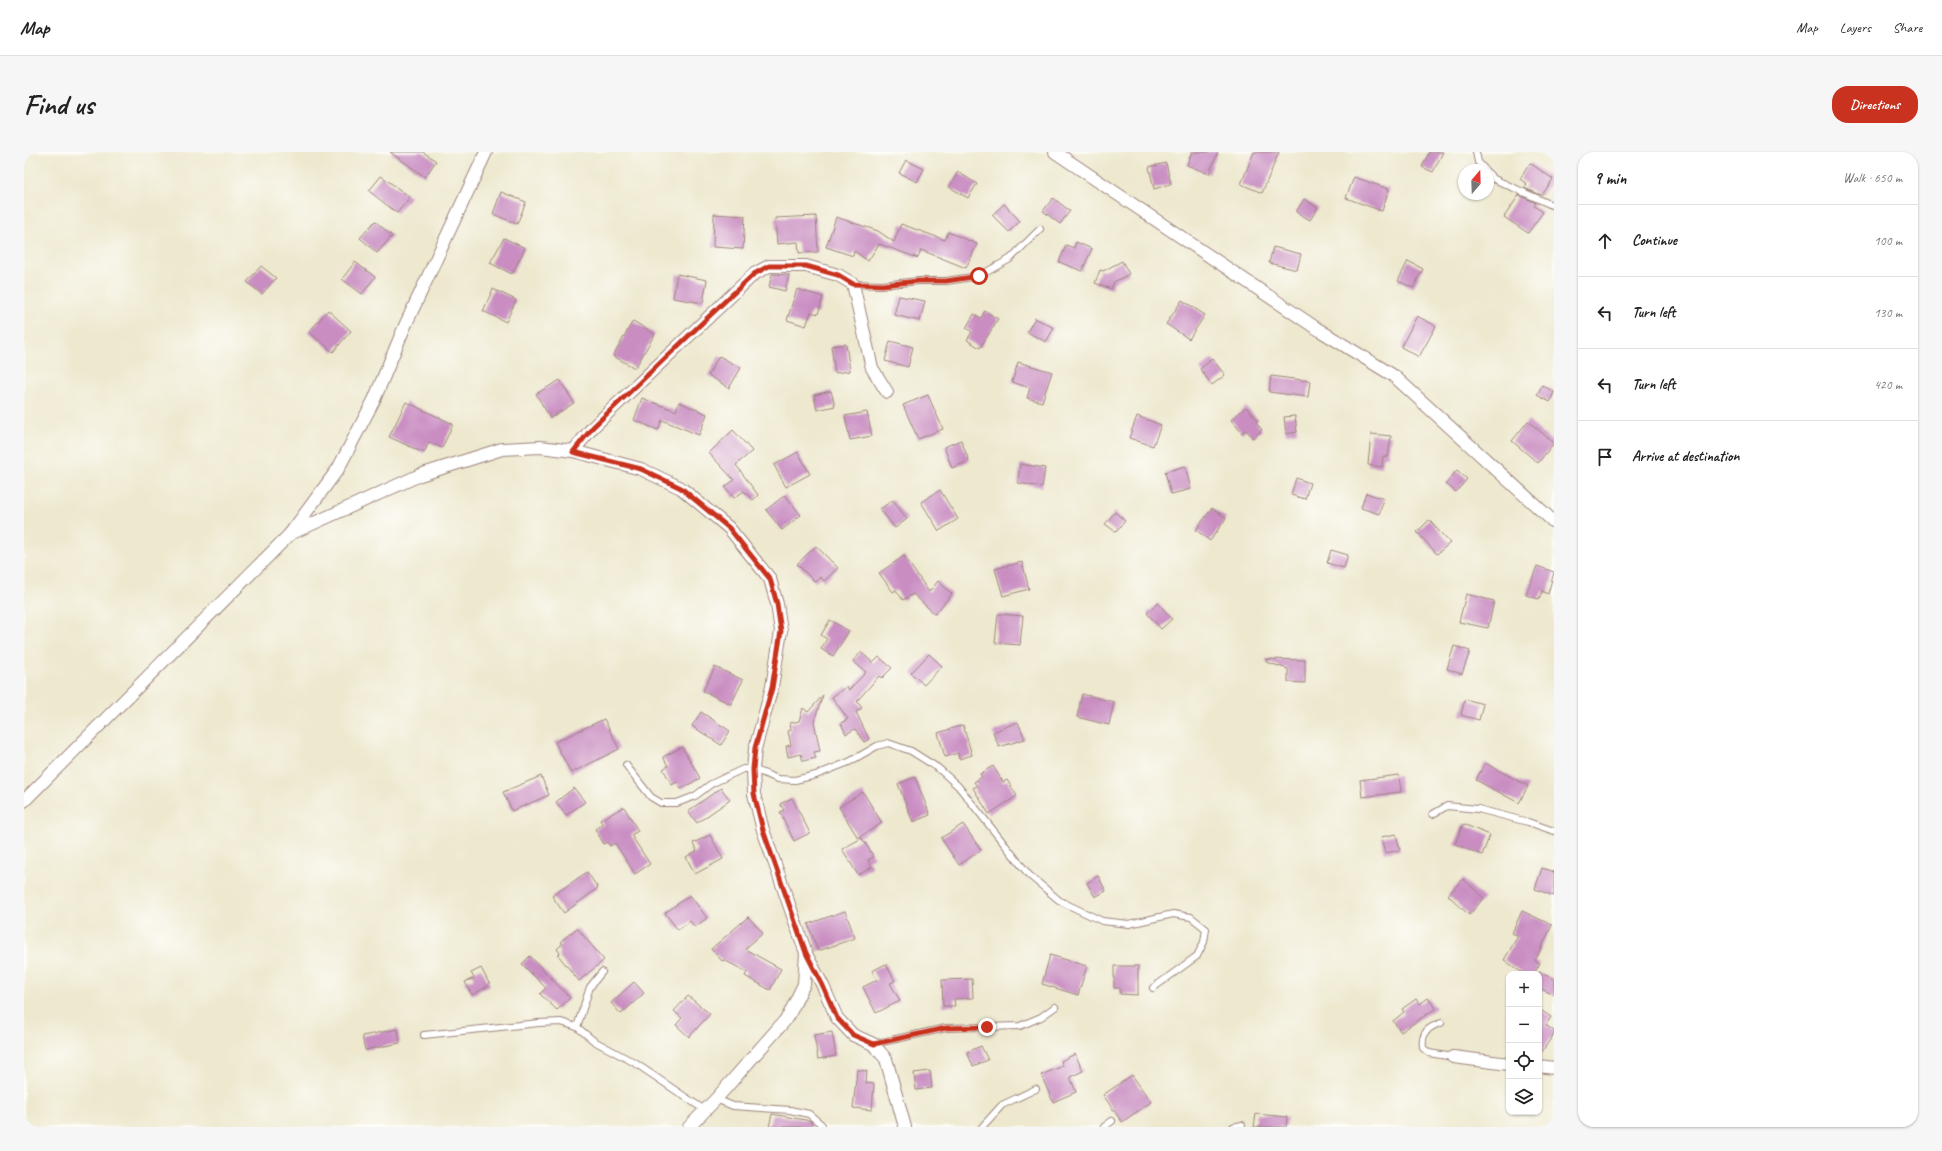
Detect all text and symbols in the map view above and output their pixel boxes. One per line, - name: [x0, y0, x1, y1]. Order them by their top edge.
- text: Map: [20, 16, 50, 40]
- text: Map: [1796, 19, 1818, 36]
- text: Layers: [1840, 19, 1871, 36]
- text: Share: [1893, 19, 1922, 36]
- button: Directions: [1832, 86, 1918, 123]
- text: Find us: [24, 87, 94, 122]
- north arrow: [1458, 164, 1494, 200]
- text: 9 min: [1594, 168, 1626, 189]
- text: Walk · 650 m: [1843, 170, 1902, 186]
- icon: ahead: [1594, 230, 1616, 252]
- text: Continue: [1632, 231, 1677, 250]
- text: 100 m: [1874, 233, 1902, 249]
- route start: [970, 267, 988, 285]
- icon: left: [1594, 302, 1616, 324]
- text: Turn left: [1632, 303, 1675, 322]
- text: 130 m: [1874, 305, 1902, 321]
- icon: left: [1594, 374, 1616, 396]
- text: Turn left: [1632, 375, 1675, 394]
- text: 420 m: [1874, 377, 1902, 393]
- icon: arrive: [1594, 446, 1616, 468]
- text: Arrive at destination: [1632, 447, 1739, 466]
- map controls: [1506, 971, 1542, 1115]
- button: +: [1506, 971, 1542, 1007]
- button: −: [1506, 1007, 1542, 1043]
- route end: [978, 1018, 996, 1036]
- button: locate: [1506, 1043, 1542, 1079]
- button: layers: [1506, 1079, 1542, 1115]

